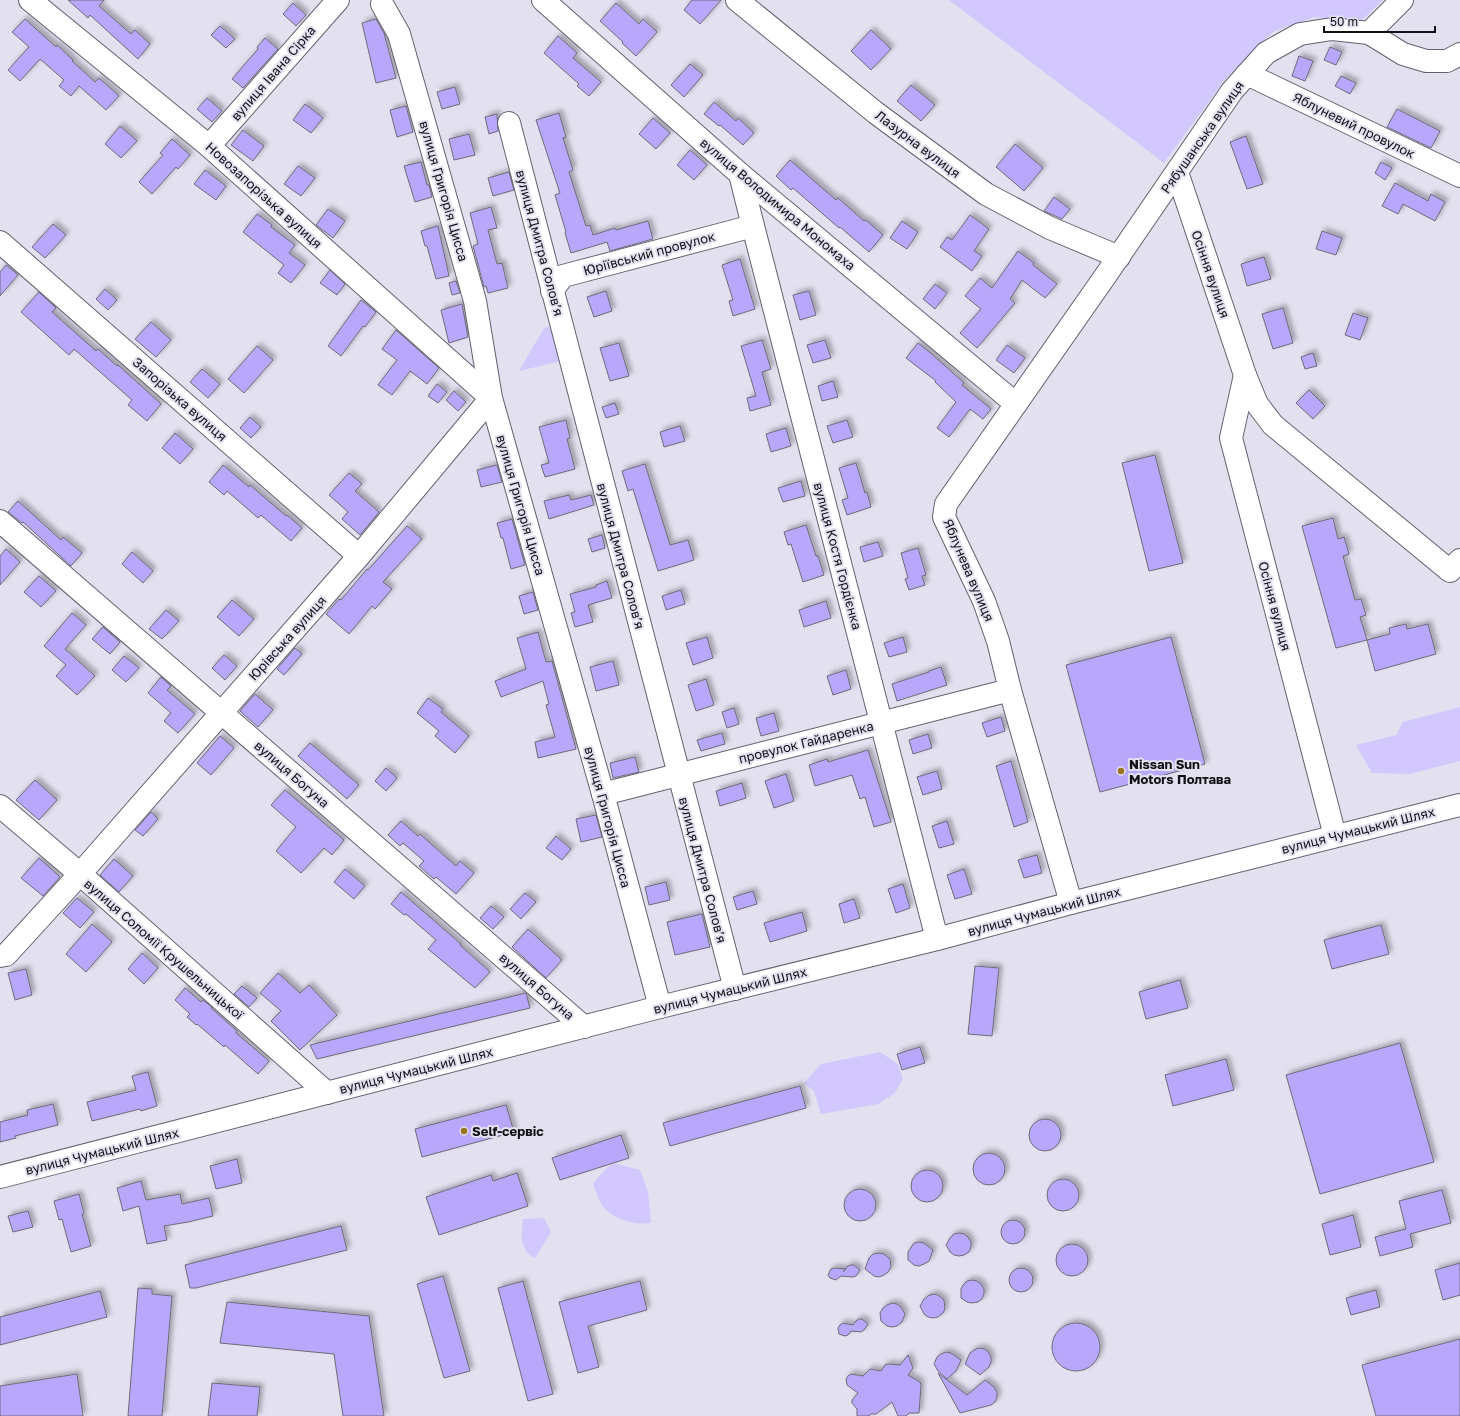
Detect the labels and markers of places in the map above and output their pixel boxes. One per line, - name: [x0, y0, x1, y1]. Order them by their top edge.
- place label: Nissan Sun Motors Полтава: [1129, 756, 1232, 787]
- marker: Nissan Sun Motors Полтава: [1116, 766, 1126, 776]
- place label: Self-сервіс: [472, 1123, 544, 1139]
- marker: Self-сервіс: [459, 1126, 469, 1136]

